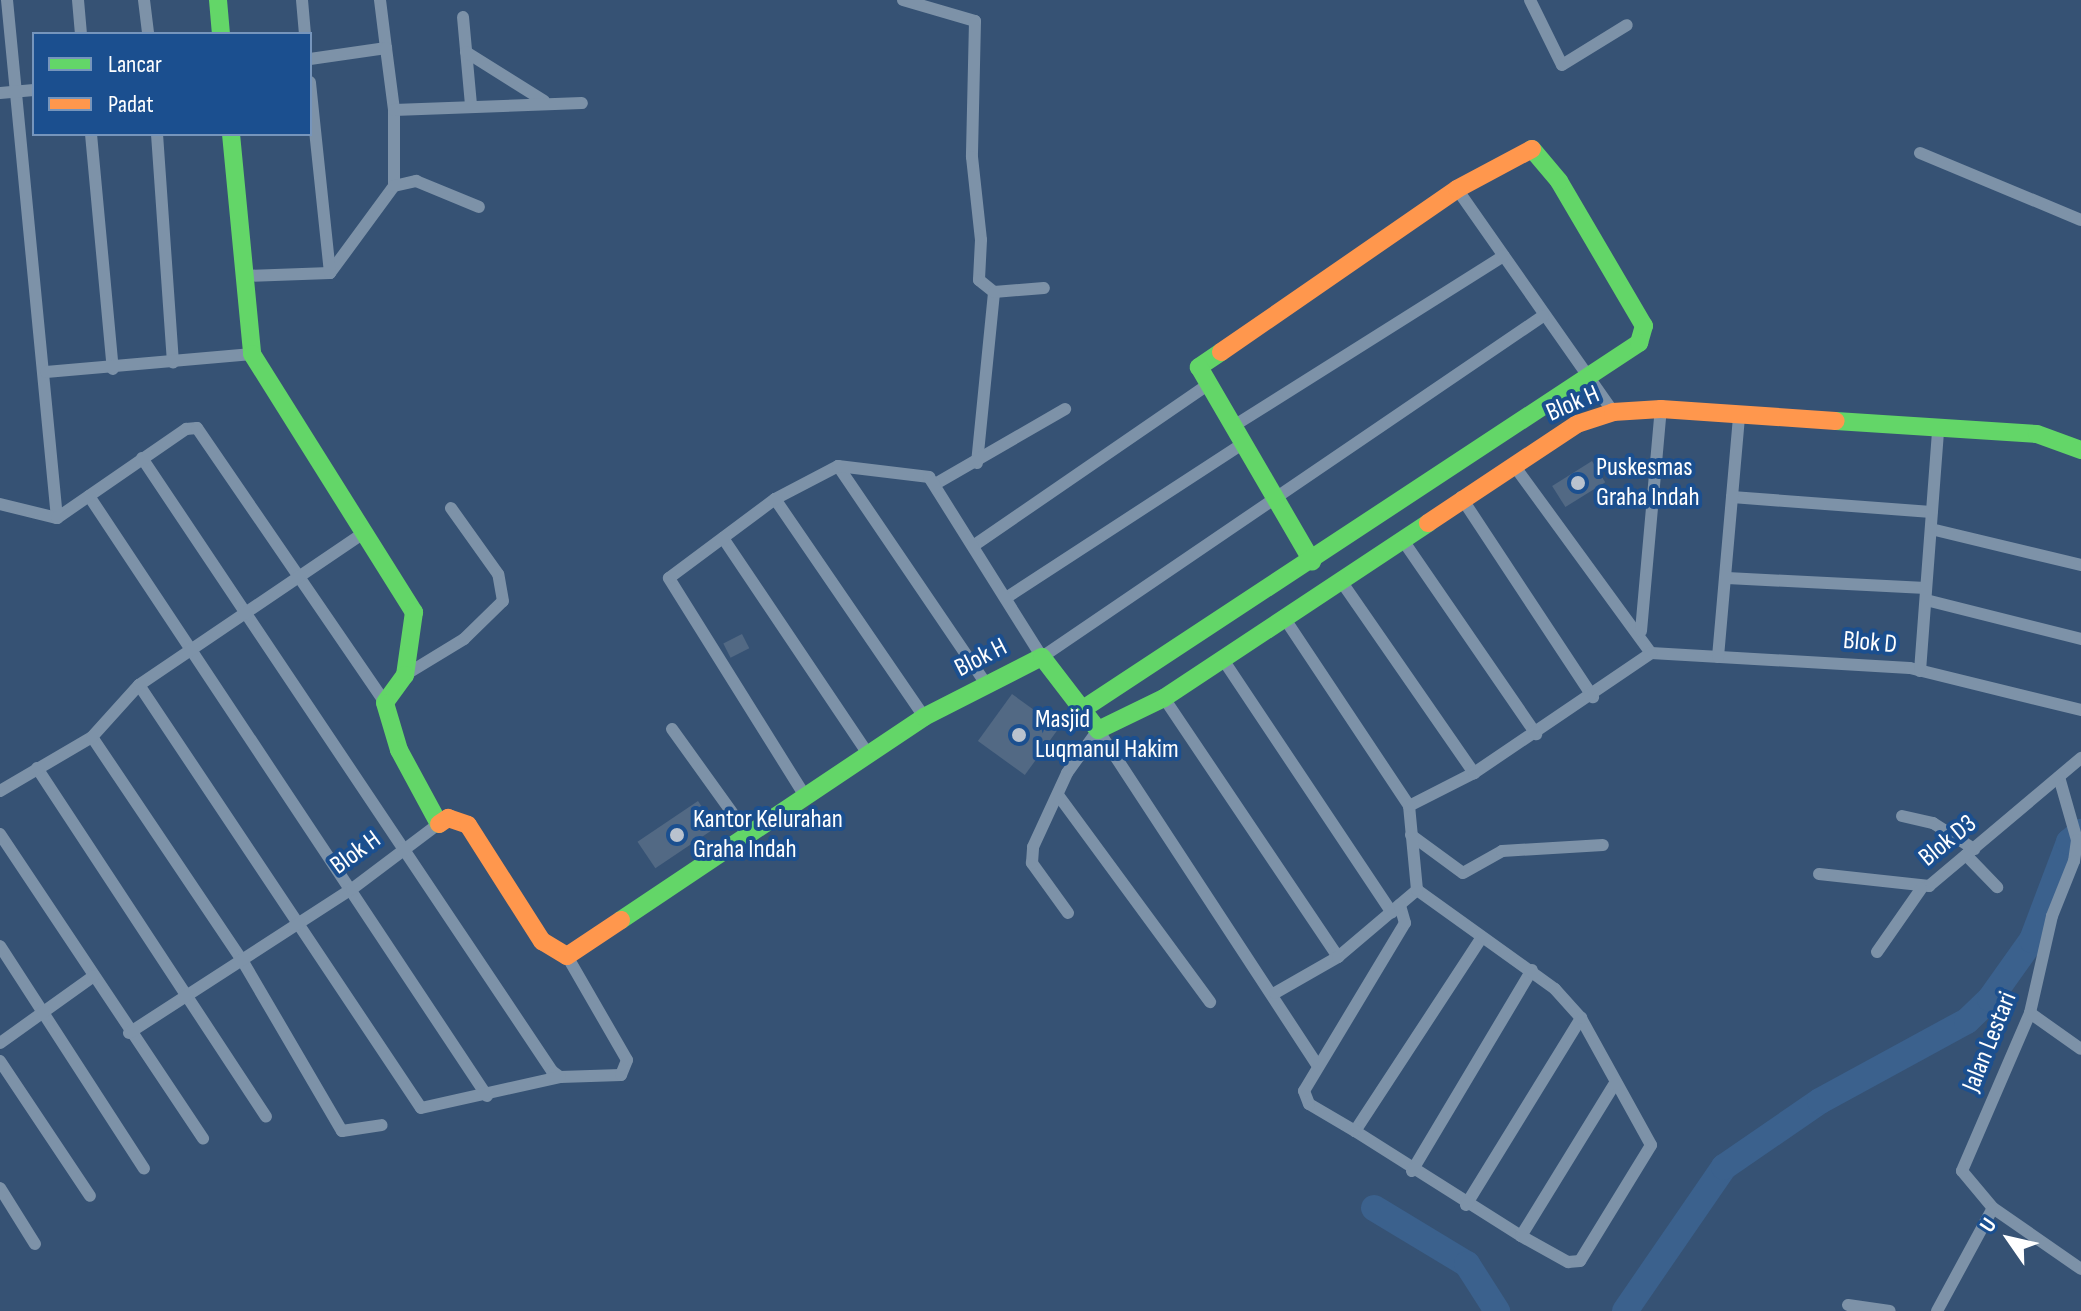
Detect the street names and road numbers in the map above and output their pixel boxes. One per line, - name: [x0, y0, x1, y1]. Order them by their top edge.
- street label: Blok H: [1542, 379, 1604, 429]
- street label: Blok D: [1842, 625, 1898, 661]
- street label: Blok H: [950, 632, 1012, 684]
- street label: Blok D3: [1913, 808, 1983, 874]
- street label: Blok H: [325, 824, 387, 882]
- street label: Jalan Lestari: [1956, 988, 2024, 1096]

